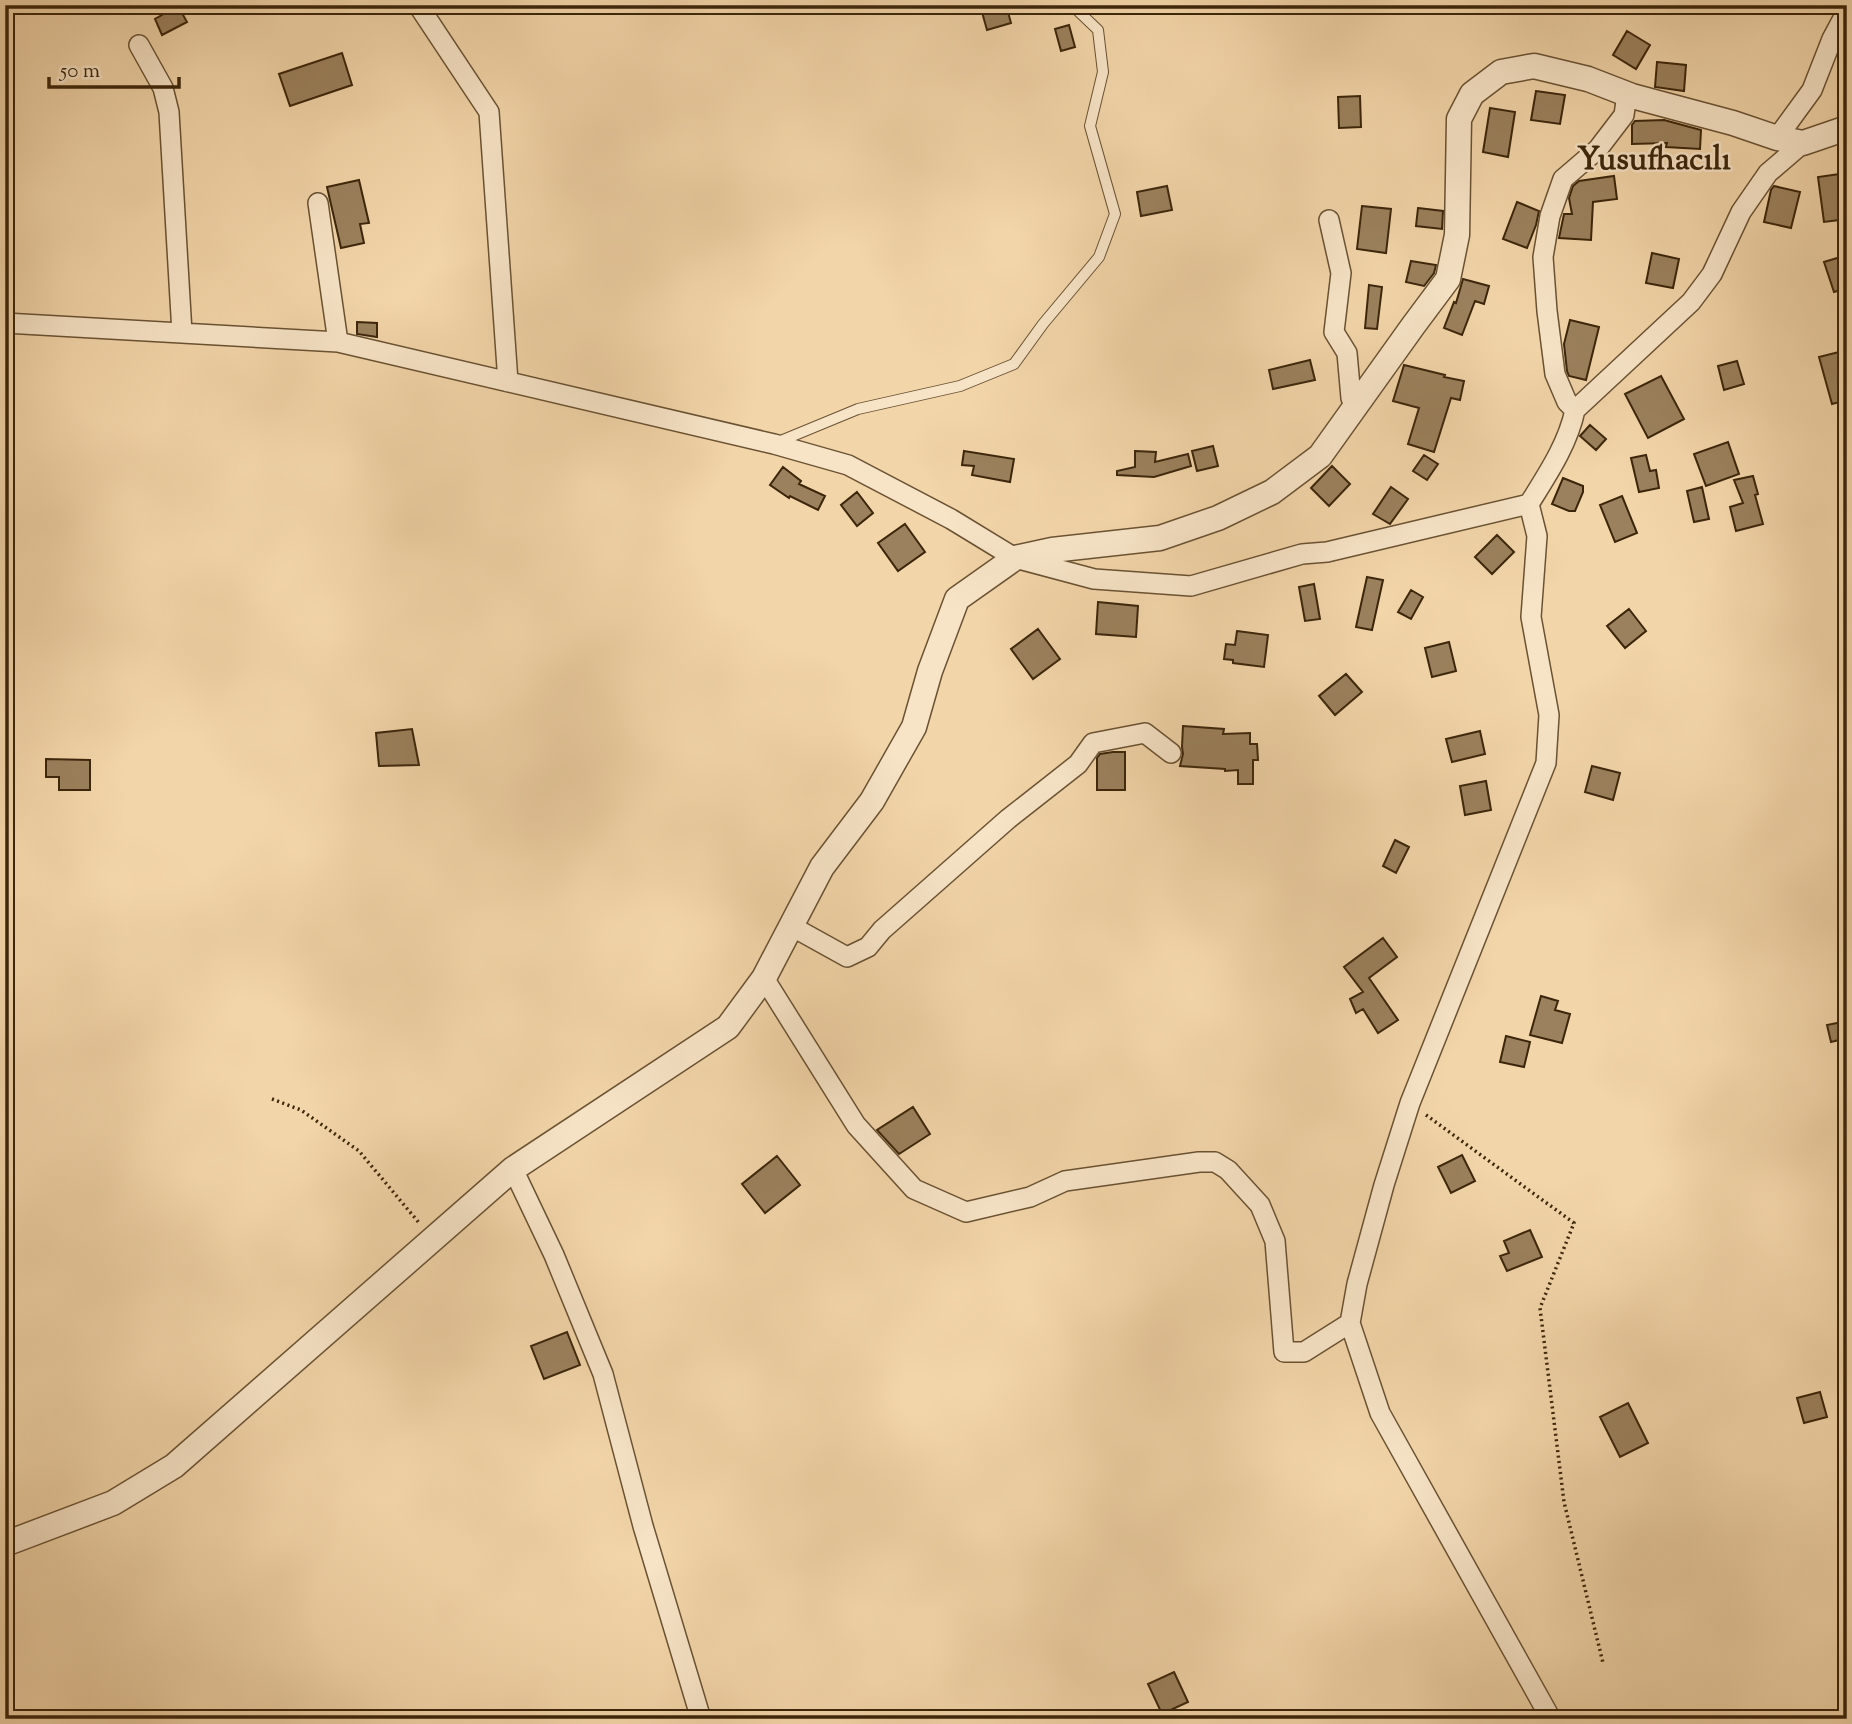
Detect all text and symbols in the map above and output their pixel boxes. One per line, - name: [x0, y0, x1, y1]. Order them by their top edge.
- scale bar: [49, 46, 178, 90]
- text: 50 m: [59, 57, 100, 87]
- district label: Yusufhacılı: [1577, 138, 1731, 184]

